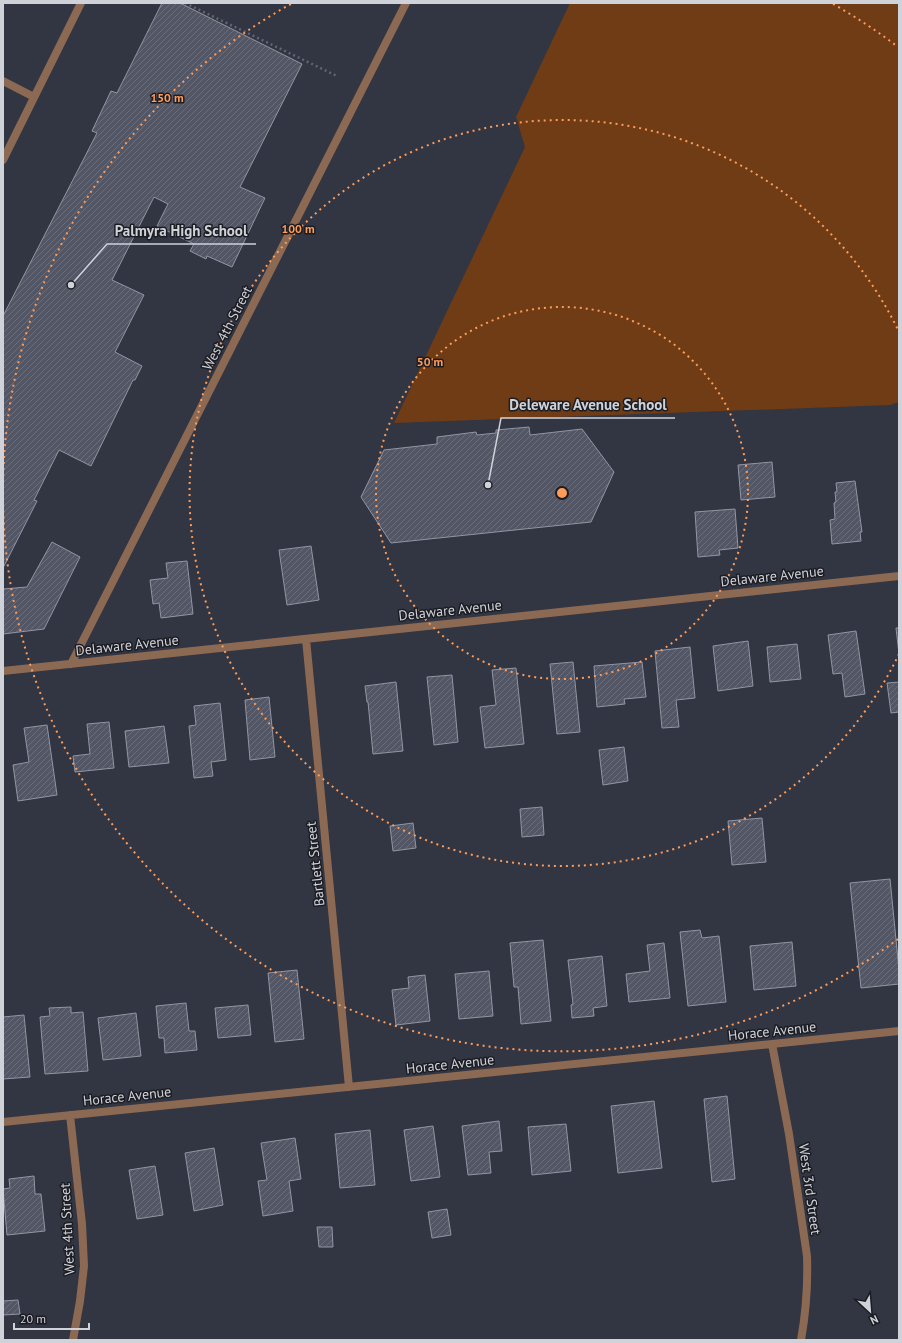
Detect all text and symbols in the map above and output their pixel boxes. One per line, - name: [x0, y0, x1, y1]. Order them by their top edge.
- text: 150 m: [150, 90, 184, 105]
- callout: Palmyra High School: [107, 217, 256, 244]
- text: Palmyra High School: [115, 221, 248, 240]
- text: 100 m: [281, 221, 315, 236]
- street label: West 4th Street: [198, 283, 256, 373]
- text: 50 m: [417, 354, 443, 369]
- callout: Deleware Avenue School: [501, 391, 675, 418]
- text: Deleware Avenue School: [509, 395, 667, 414]
- centre of rings: [555, 486, 569, 500]
- street label: Delaware Avenue: [720, 562, 824, 590]
- street label: Delaware Avenue: [398, 596, 502, 624]
- street label: Delaware Avenue: [75, 631, 179, 659]
- street label: Bartlett Street: [302, 820, 328, 907]
- street label: Horace Avenue: [727, 1017, 817, 1045]
- street label: Horace Avenue: [405, 1050, 495, 1078]
- street label: Horace Avenue: [82, 1082, 172, 1110]
- street label: West 3rd Street: [795, 1142, 825, 1236]
- street label: West 4th Street: [56, 1182, 78, 1275]
- north arrow: [850, 1291, 890, 1331]
- scale bar: [14, 1305, 89, 1331]
- text: 20 m: [20, 1311, 46, 1326]
- text: N: [868, 1312, 881, 1328]

